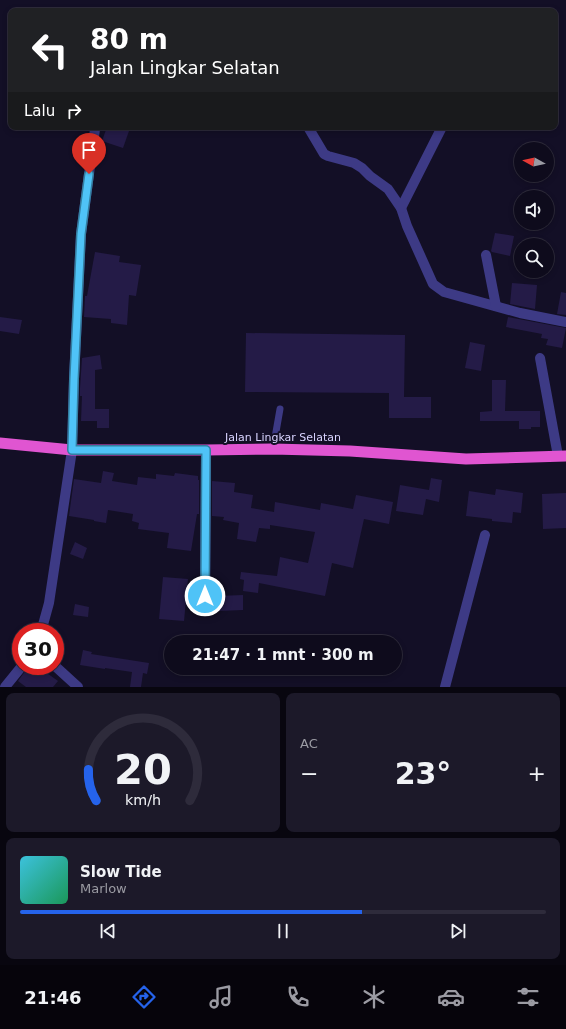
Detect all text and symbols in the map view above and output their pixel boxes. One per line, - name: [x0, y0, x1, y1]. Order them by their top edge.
- text: 80 m: [90, 23, 168, 56]
- icon: left: [24, 24, 76, 76]
- text: Jalan Lingkar Selatan: [90, 57, 280, 78]
- icon: right: [63, 100, 85, 122]
- text: Lalu: [24, 102, 55, 120]
- pin: [72, 133, 106, 174]
- icon: arrive: [78, 139, 100, 161]
- north arrow: [514, 142, 554, 182]
- map controls: [514, 142, 554, 278]
- button: sound: [514, 190, 554, 230]
- button: search: [514, 238, 554, 278]
- street label: Jalan Lingkar Selatan: [224, 431, 341, 444]
- position arrow: [184, 575, 226, 617]
- speed limit sign: 30: [12, 623, 64, 675]
- text: 21:47 · 1 mnt · 300 m: [192, 646, 374, 664]
- text: AC: [300, 736, 318, 751]
- text: 20: [114, 744, 172, 793]
- text: 23°: [395, 756, 451, 791]
- text: −: [300, 761, 318, 786]
- text: +: [528, 761, 546, 786]
- text: km/h: [125, 791, 161, 807]
- text: Slow Tide: [80, 863, 162, 881]
- text: Marlow: [80, 881, 127, 896]
- icon: previous: [97, 920, 119, 942]
- icon: pause: [272, 920, 294, 942]
- icon: next: [447, 920, 469, 942]
- icon: directions: [130, 983, 158, 1011]
- icon: music: [207, 983, 235, 1011]
- icon: phone: [284, 983, 312, 1011]
- icon: climate: [360, 983, 388, 1011]
- icon: car: [437, 983, 465, 1011]
- icon: filters: [514, 983, 542, 1011]
- text: 21:46: [24, 987, 82, 1008]

